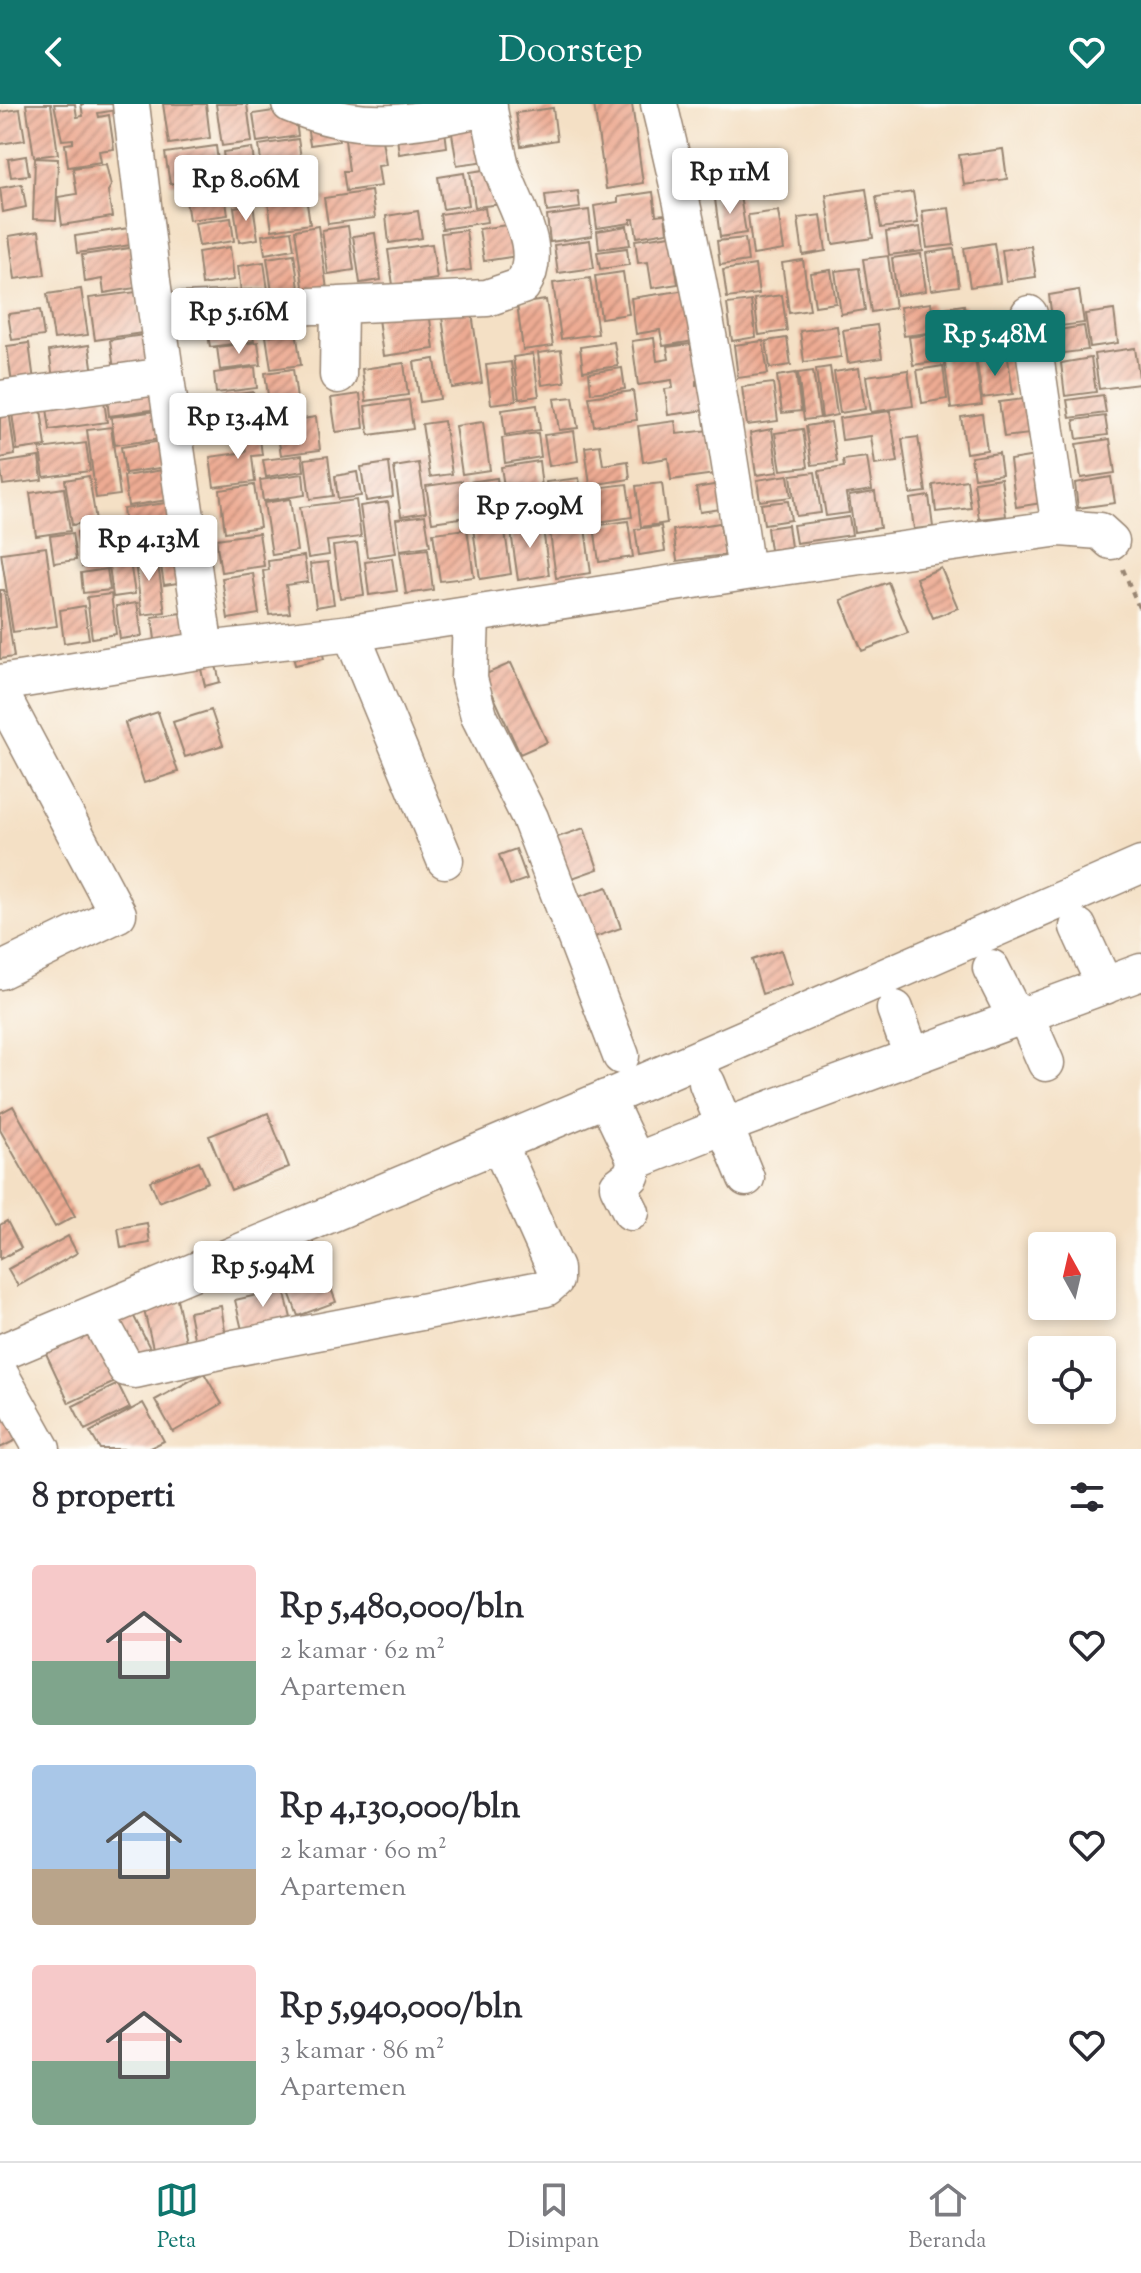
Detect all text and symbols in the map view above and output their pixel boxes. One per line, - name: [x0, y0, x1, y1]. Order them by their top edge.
- text: Doorstep: [498, 26, 643, 78]
- icon: back: [32, 30, 76, 74]
- icon: heart: [1065, 30, 1109, 74]
- pin: Rp 11M: [665, 148, 795, 216]
- pin: Rp 8.06M: [163, 155, 329, 223]
- text: Rp 11M: [690, 155, 770, 192]
- text: Rp 8.06M: [192, 162, 300, 199]
- pin: Rp 5.16M: [156, 288, 322, 356]
- text: Rp 5.16M: [189, 295, 289, 332]
- pin: Rp 5.48M: [912, 310, 1078, 378]
- text: Rp 5.48M: [943, 317, 1047, 354]
- pin: Rp 13.4M: [155, 393, 321, 461]
- text: Rp 13.4M: [187, 400, 289, 437]
- pin: Rp 7.09M: [447, 482, 613, 550]
- text: Rp 7.09M: [477, 489, 583, 526]
- pin: Rp 4.13M: [66, 515, 232, 583]
- text: Rp 4.13M: [98, 522, 200, 559]
- north arrow: [1028, 1232, 1116, 1320]
- map controls: [1028, 1232, 1116, 1424]
- pin: Rp 5.94M: [180, 1241, 346, 1309]
- text: Rp 5.94M: [212, 1248, 314, 1285]
- button: locate: [1028, 1336, 1116, 1424]
- text: 8 properti: [32, 1473, 175, 1522]
- icon: filters: [1065, 1475, 1109, 1519]
- text: Rp 5,480,000/bln: [280, 1584, 524, 1633]
- icon: home: [96, 1597, 192, 1693]
- icon: heart: [1065, 1623, 1109, 1667]
- text: 2 kamar · 62 m²: [280, 1633, 445, 1670]
- text: Apartemen: [280, 1670, 406, 1707]
- text: Rp 4,130,000/bln: [280, 1784, 520, 1833]
- icon: home: [96, 1797, 192, 1893]
- icon: heart: [1065, 1823, 1109, 1867]
- text: 2 kamar · 60 m²: [280, 1833, 447, 1870]
- text: Apartemen: [280, 1870, 406, 1907]
- text: Rp 5,940,000/bln: [280, 1984, 523, 2033]
- icon: home: [96, 1997, 192, 2093]
- icon: heart: [1065, 2023, 1109, 2067]
- text: 3 kamar · 86 m²: [280, 2033, 444, 2070]
- text: Apartemen: [280, 2070, 406, 2107]
- tab: Peta: [155, 2178, 199, 2258]
- tab: Disimpan: [508, 2178, 600, 2258]
- tab: Beranda: [909, 2178, 986, 2258]

